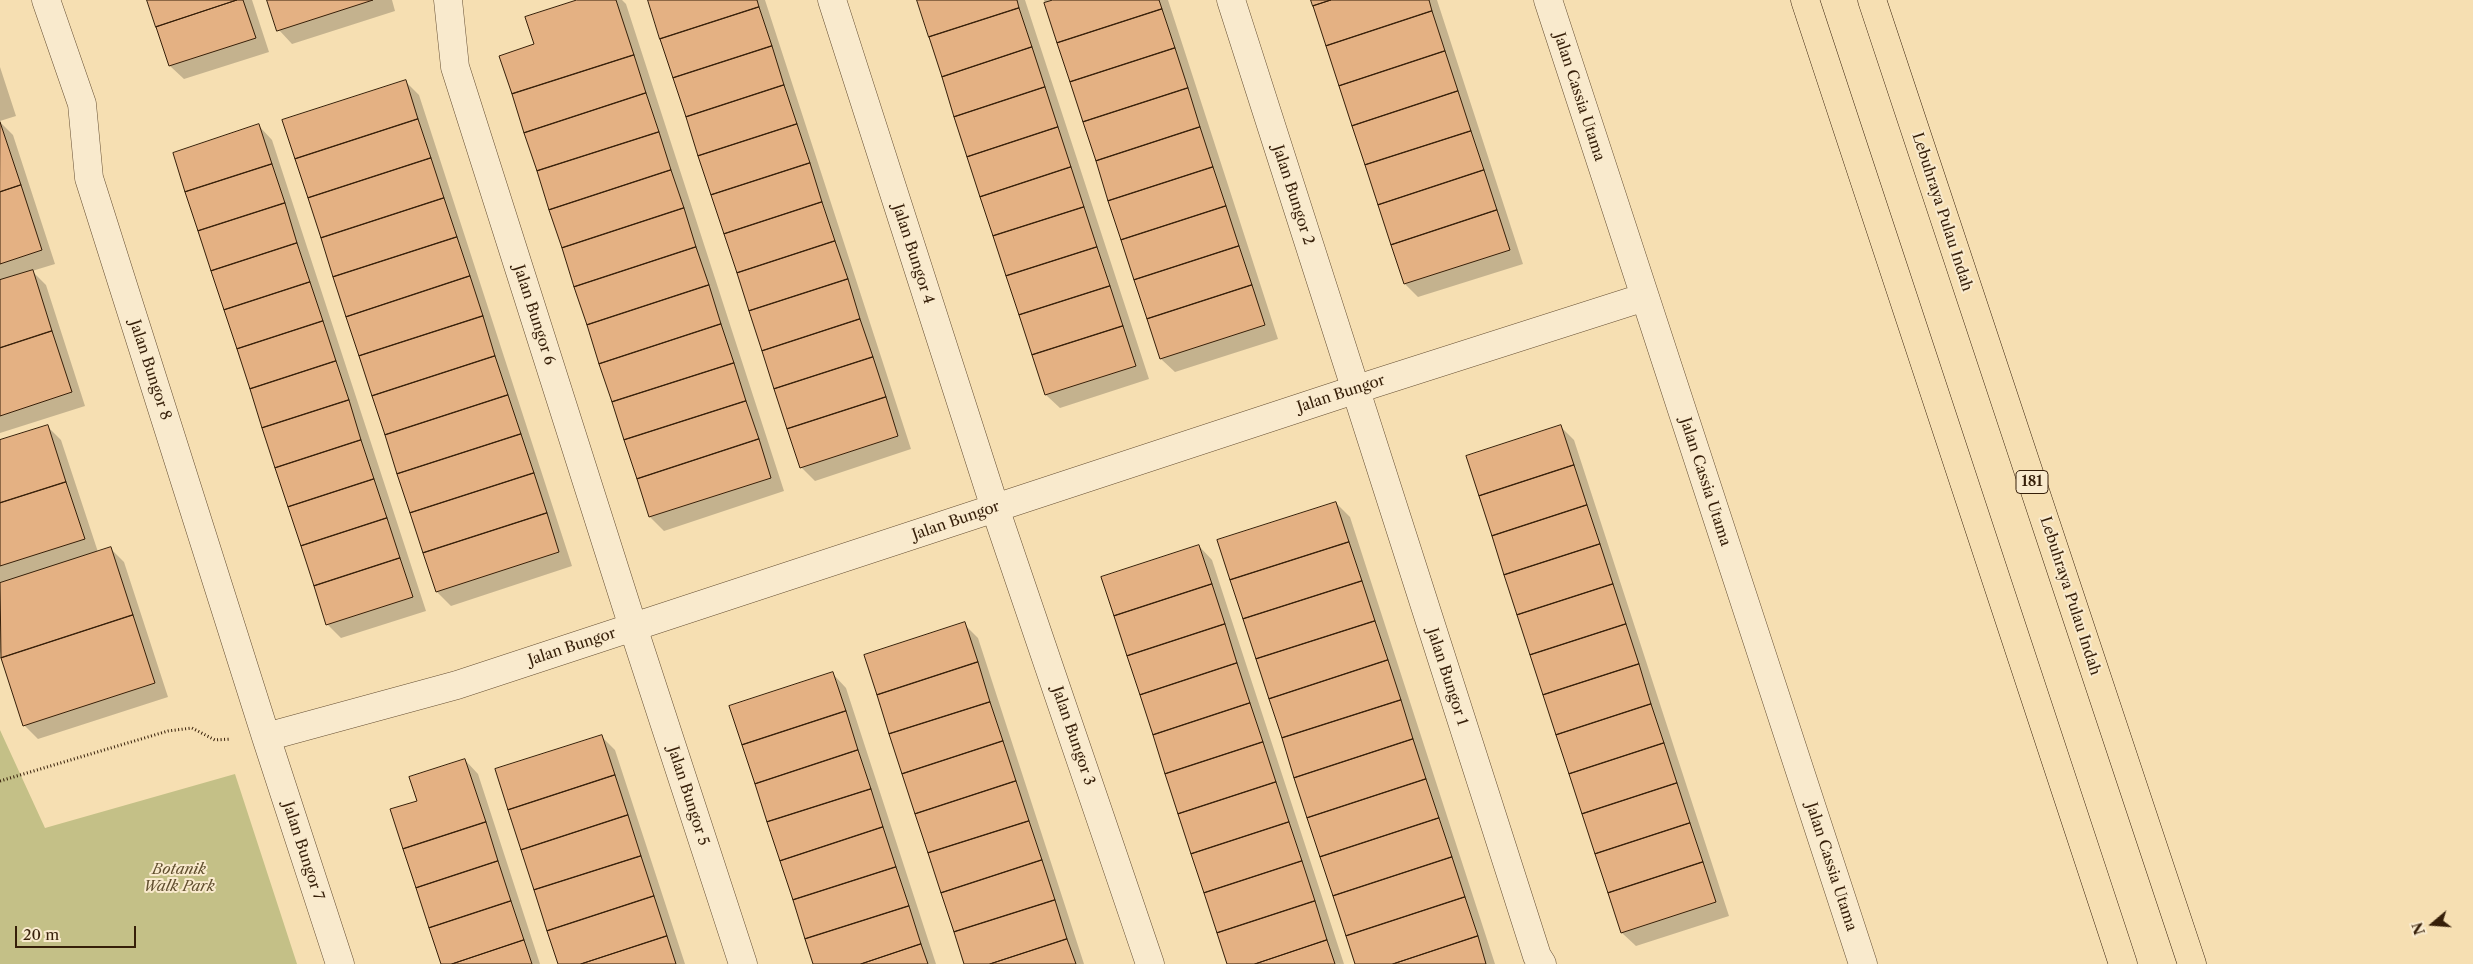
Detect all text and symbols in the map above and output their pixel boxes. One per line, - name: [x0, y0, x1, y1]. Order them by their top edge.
- street label: Jalan Cassia Utama: [1550, 30, 1608, 164]
- street label: Lebuhraya Pulau Indah: [1908, 130, 1976, 294]
- street label: Jalan Bungor 2: [1268, 143, 1318, 247]
- street label: Jalan Bungor 4: [888, 202, 938, 306]
- street label: Jalan Bungor 6: [509, 263, 559, 367]
- street label: Jalan Bungor 8: [125, 318, 175, 422]
- street label: Jalan Bungor: [1295, 371, 1387, 417]
- street label: Jalan Cassia Utama: [1676, 415, 1734, 549]
- road number: 181: [2016, 471, 2048, 494]
- street label: Jalan Bungor: [910, 498, 1002, 544]
- street label: Lebuhraya Pulau Indah: [2036, 514, 2104, 678]
- street label: Jalan Bungor: [526, 624, 618, 670]
- street label: Jalan Bungor 1: [1423, 626, 1471, 728]
- street label: Jalan Bungor 3: [1048, 684, 1098, 788]
- street label: Jalan Bungor 5: [663, 744, 713, 848]
- street label: Jalan Bungor 7: [279, 799, 327, 903]
- street label: Jalan Cassia Utama: [1802, 800, 1860, 934]
- park label: Botanik Walk Park: [143, 861, 215, 896]
- north arrow: [2408, 899, 2458, 949]
- scale bar: [18, 916, 139, 948]
- text: N: [2408, 920, 2429, 937]
- text: 20 m: [23, 925, 59, 944]

